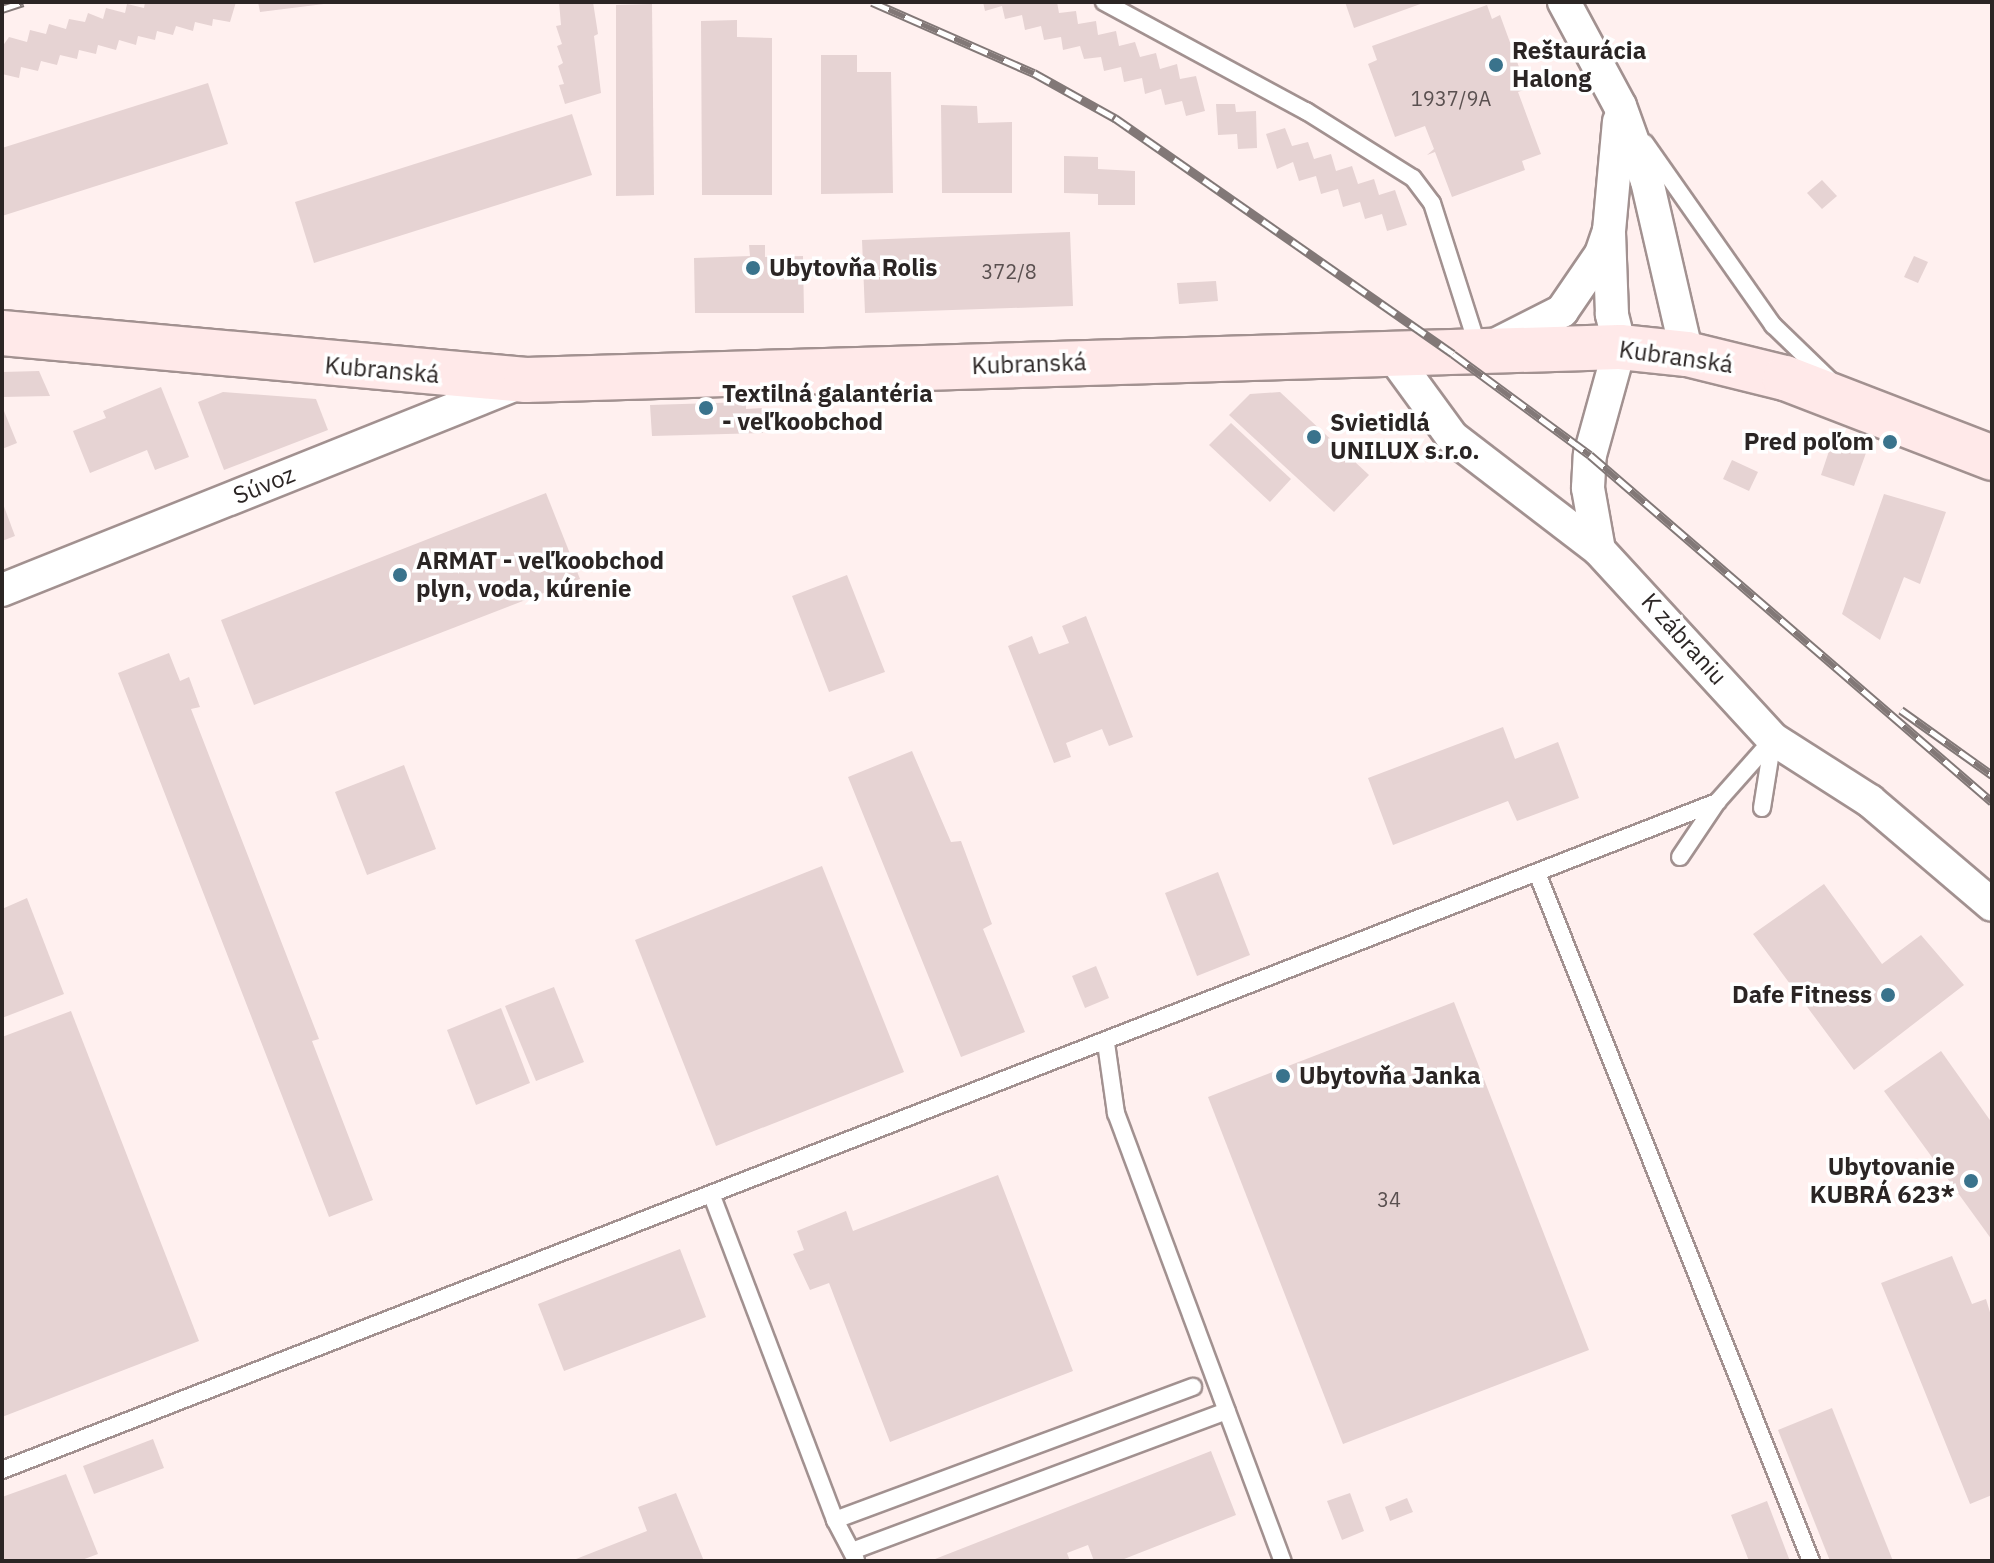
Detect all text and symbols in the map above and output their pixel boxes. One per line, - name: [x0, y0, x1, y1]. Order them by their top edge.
- place label: Reštaurácia Halong: [1512, 37, 1646, 93]
- marker: Reštaurácia Halong: [1487, 56, 1505, 74]
- house number: 1937/9A: [1411, 86, 1491, 110]
- place label: Ubytovňa Rolis: [769, 254, 937, 282]
- marker: Ubytovňa Rolis: [744, 259, 762, 277]
- house number: 372/8: [981, 259, 1037, 283]
- street label: Kubranská: [1617, 335, 1735, 379]
- street label: Kubranská: [971, 348, 1087, 380]
- street label: Kubranská: [324, 351, 440, 389]
- place label: Textilná galantéria - veľkoobchod: [722, 380, 933, 436]
- marker: Textilná galantéria - veľkoobchod: [697, 399, 715, 417]
- place label: Svietidlá UNILUX s.r.o.: [1330, 409, 1480, 465]
- marker: Svietidlá UNILUX s.r.o.: [1305, 428, 1323, 446]
- place label: Pred poľom: [1744, 428, 1874, 456]
- marker: Pred poľom: [1881, 433, 1899, 451]
- street label: Súvoz: [229, 460, 299, 510]
- place label: ARMAT - veľkoobchod plyn, voda, kúrenie: [416, 547, 664, 603]
- marker: ARMAT - veľkoobchod plyn, voda, kúrenie: [391, 566, 409, 584]
- street label: K zábraniu: [1635, 587, 1733, 691]
- place label: Dafe Fitness: [1732, 981, 1872, 1009]
- marker: Dafe Fitness: [1879, 986, 1897, 1004]
- place label: Ubytovňa Janka: [1299, 1062, 1481, 1090]
- marker: Ubytovňa Janka: [1274, 1067, 1292, 1085]
- place label: Ubytovanie KUBRÁ 623*: [1810, 1153, 1955, 1209]
- marker: Ubytovanie KUBRÁ 623*: [1962, 1172, 1980, 1190]
- house number: 34: [1377, 1187, 1401, 1211]

